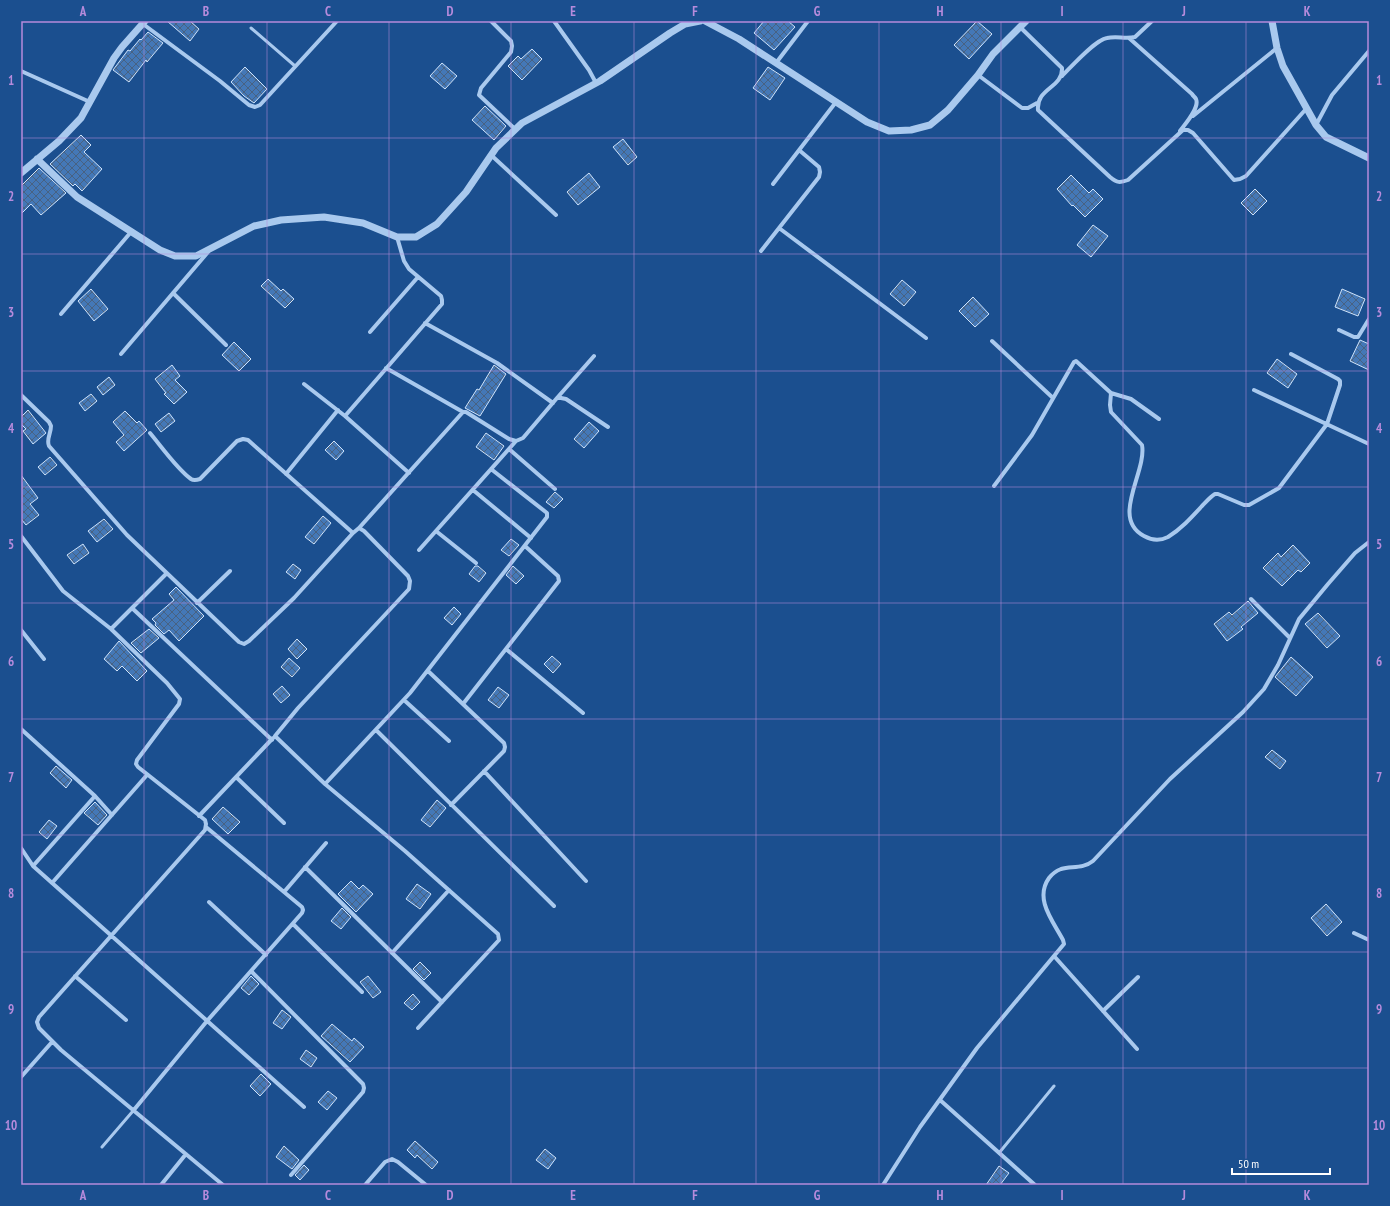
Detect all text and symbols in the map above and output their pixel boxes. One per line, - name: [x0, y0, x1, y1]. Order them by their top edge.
- text: A: [79, 3, 87, 20]
- text: B: [203, 3, 209, 20]
- text: C: [325, 3, 331, 20]
- text: D: [447, 3, 454, 20]
- text: E: [570, 3, 576, 20]
- text: F: [692, 3, 698, 20]
- text: G: [814, 3, 821, 20]
- text: H: [937, 3, 944, 20]
- text: I: [1060, 3, 1064, 20]
- text: J: [1181, 3, 1186, 20]
- text: K: [1304, 3, 1311, 20]
- text: 1: [8, 72, 14, 89]
- text: 1: [1376, 72, 1382, 89]
- text: 2: [8, 188, 14, 205]
- text: 2: [1376, 188, 1382, 205]
- text: 3: [8, 304, 14, 321]
- text: 3: [1376, 304, 1382, 321]
- text: 4: [8, 420, 15, 437]
- text: 4: [1376, 420, 1383, 437]
- text: 5: [8, 536, 14, 553]
- text: 5: [1376, 536, 1382, 553]
- text: 6: [8, 653, 14, 670]
- text: 6: [1376, 653, 1382, 670]
- text: 7: [8, 769, 14, 786]
- text: 7: [1376, 769, 1382, 786]
- text: 8: [8, 885, 14, 902]
- text: 8: [1376, 885, 1382, 902]
- text: 9: [8, 1001, 14, 1018]
- text: 9: [1376, 1001, 1382, 1018]
- text: 10: [5, 1117, 17, 1134]
- text: 10: [1373, 1117, 1385, 1134]
- scale bar: [1232, 1150, 1330, 1176]
- text: 50 m: [1238, 1156, 1259, 1171]
- text: A: [79, 1187, 87, 1204]
- text: B: [203, 1187, 209, 1204]
- text: C: [325, 1187, 331, 1204]
- text: D: [447, 1187, 454, 1204]
- text: E: [570, 1187, 576, 1204]
- text: F: [692, 1187, 698, 1204]
- text: G: [814, 1187, 821, 1204]
- text: H: [937, 1187, 944, 1204]
- text: I: [1060, 1187, 1064, 1204]
- text: J: [1181, 1187, 1186, 1204]
- text: K: [1304, 1187, 1311, 1204]

